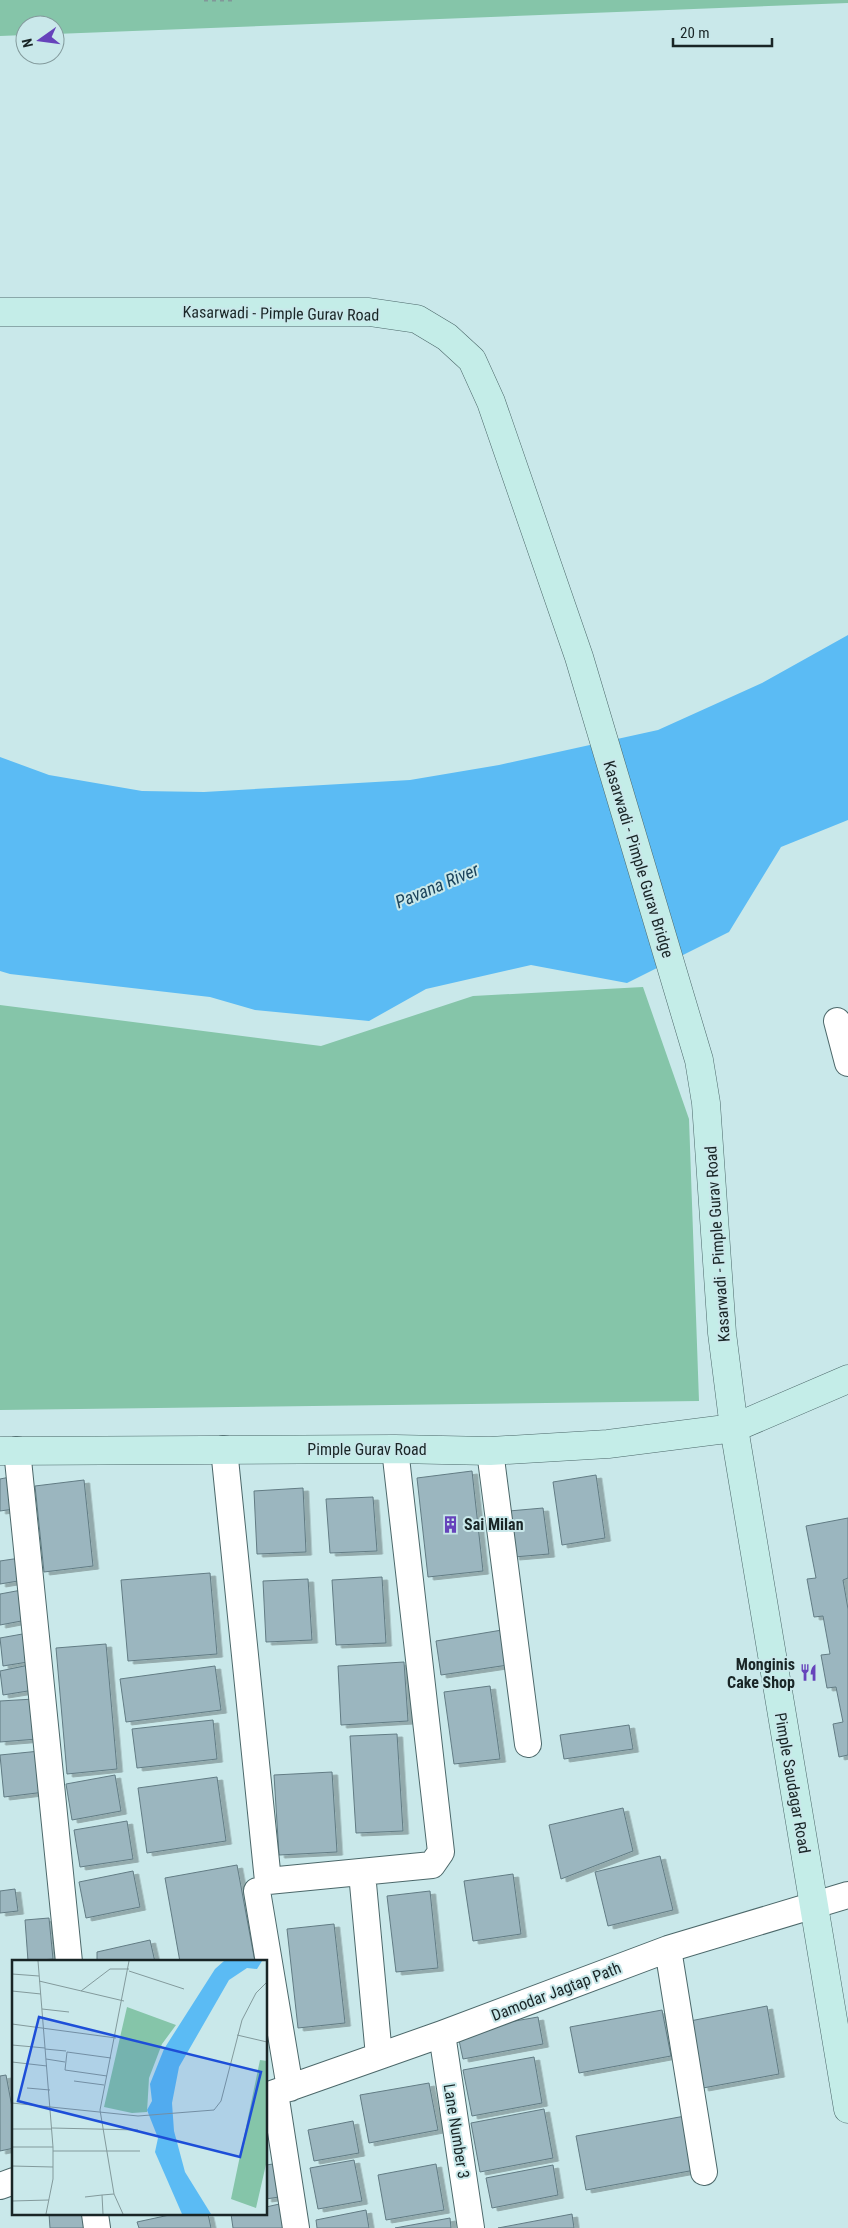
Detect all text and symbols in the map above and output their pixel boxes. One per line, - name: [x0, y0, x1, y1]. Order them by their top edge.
- north arrow: [15, 15, 65, 65]
- scale bar: [673, 15, 772, 47]
- text: 20 m: [680, 24, 710, 42]
- text: N: [19, 37, 36, 49]
- street label: Kasarwadi - Pimple Gurav Road: [183, 302, 379, 325]
- street label: Kasarwadi - Pimple Gurav Bridge: [599, 758, 678, 960]
- water label: Pavana River: [392, 858, 482, 913]
- street label: Kasarwadi - Pimple Gurav Road: [701, 1145, 734, 1343]
- street label: Pimple Gurav Road: [307, 1440, 427, 1459]
- building icon: Sai Milan: [440, 1514, 460, 1534]
- place label: Sai Milan: [464, 1515, 524, 1534]
- place label: Monginis Cake Shop: [727, 1655, 795, 1692]
- restaurant icon: Monginis Cake Shop: [799, 1663, 819, 1683]
- street label: Pimple Saudagar Road: [771, 1711, 814, 1855]
- street label: Damodar Jagtap Path: [489, 1958, 624, 2025]
- inset map: [12, 1960, 268, 2216]
- street label: Lane Number 3: [440, 2082, 473, 2180]

